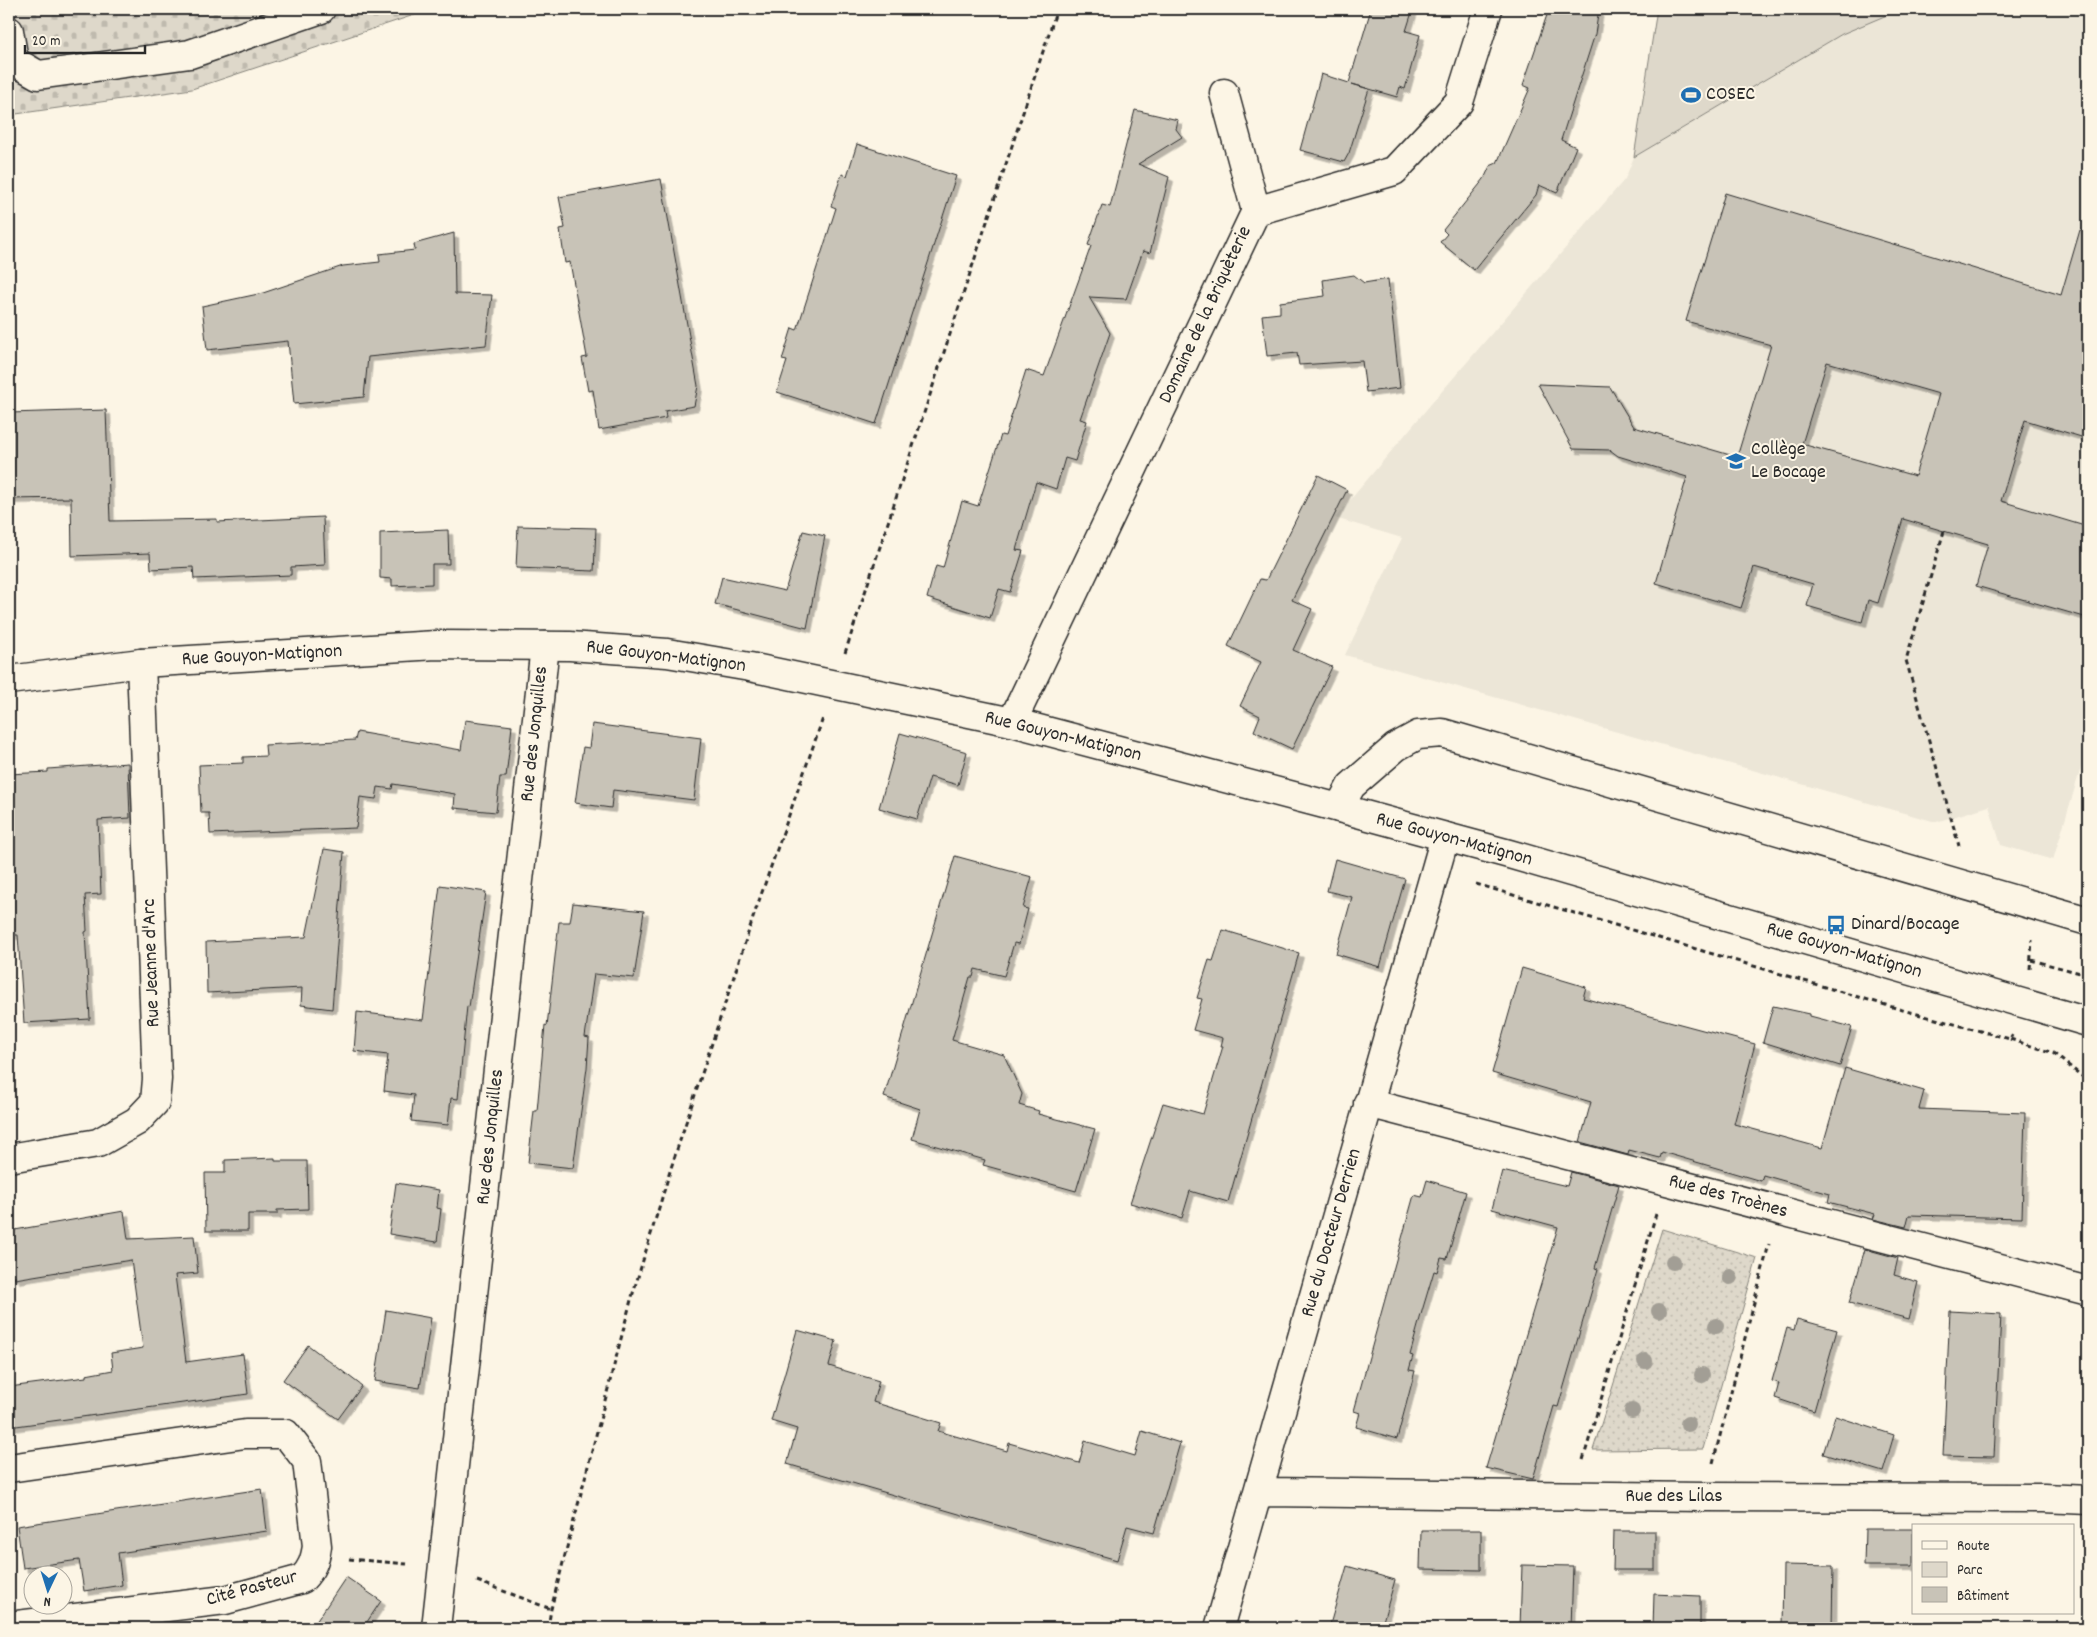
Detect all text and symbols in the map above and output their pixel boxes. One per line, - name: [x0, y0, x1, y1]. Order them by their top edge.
- scale bar: [25, 22, 145, 54]
- text: 20 m: [32, 31, 60, 53]
- place label: COSEC: [1706, 81, 1755, 109]
- sports icon: COSEC: [1680, 84, 1702, 106]
- street label: Domaine de la Briquèterie: [1153, 222, 1260, 408]
- place label: Collège Le Bocage: [1751, 436, 1826, 487]
- school or university icon: Collège Le Bocage: [1725, 450, 1747, 472]
- street label: Rue Gouyon-Matignon: [585, 633, 747, 681]
- street label: Rue Gouyon-Matignon: [181, 638, 343, 674]
- street label: Rue des Jonquilles: [514, 665, 556, 803]
- street label: Rue Gouyon-Matignon: [982, 704, 1144, 770]
- street label: Rue Gouyon-Matignon: [1373, 806, 1535, 874]
- street label: Rue Jeanne d'Arc: [136, 898, 168, 1028]
- place label: Dinard/Bocage: [1851, 911, 1960, 939]
- bus stop icon: Dinard/Bocage: [1825, 914, 1847, 936]
- street label: Rue Gouyon-Matignon: [1763, 915, 1925, 987]
- street label: Rue des Jonquilles: [470, 1068, 512, 1206]
- street label: Rue du Docteur Derrien: [1295, 1145, 1369, 1321]
- street label: Rue des Troènes: [1665, 1168, 1791, 1226]
- street label: Rue des Lilas: [1625, 1483, 1723, 1511]
- legend: [1912, 1524, 2074, 1614]
- text: Route: [1957, 1536, 1990, 1558]
- text: Parc: [1957, 1560, 1982, 1582]
- street label: Cité Pasteur: [203, 1563, 301, 1615]
- north arrow: [22, 1564, 72, 1614]
- text: Bâtiment: [1957, 1586, 2010, 1608]
- text: N: [43, 1591, 51, 1611]

